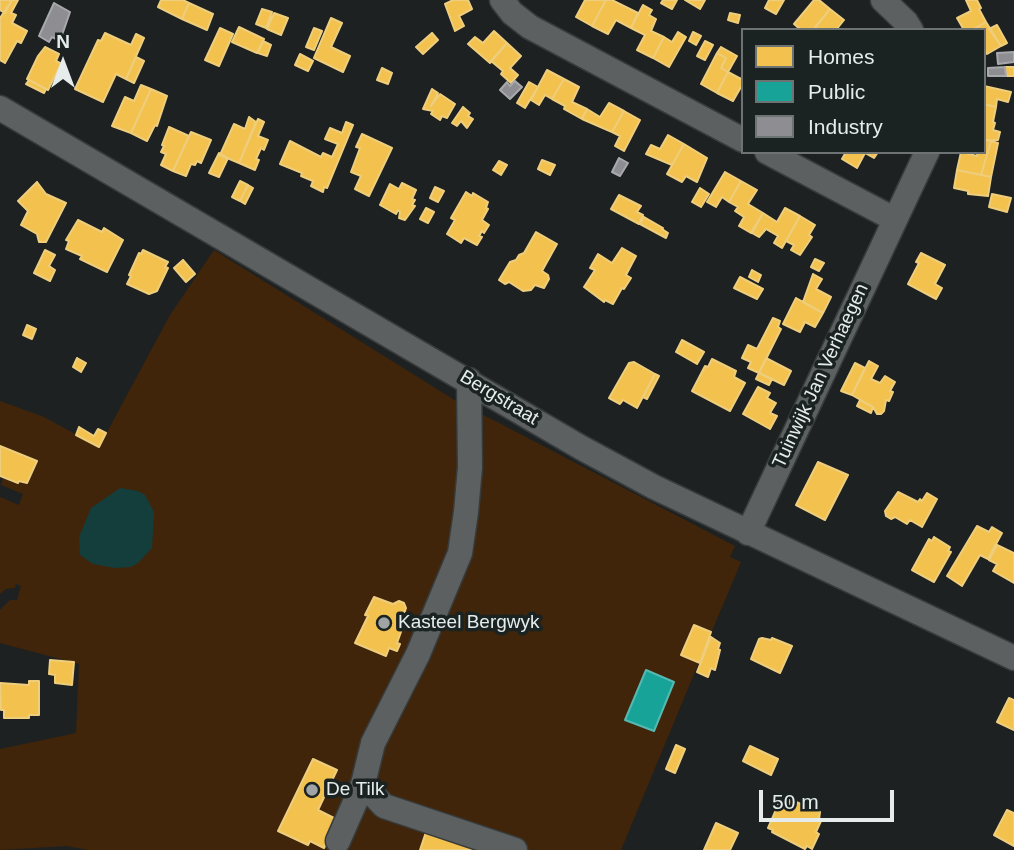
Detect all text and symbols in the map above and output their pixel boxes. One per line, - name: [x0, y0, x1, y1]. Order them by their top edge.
- north arrow: [28, 28, 98, 98]
- legend: [741, 28, 986, 154]
- text: N: [56, 31, 70, 52]
- text: Homes: [808, 45, 875, 68]
- text: Public: [808, 80, 865, 103]
- text: Industry: [808, 115, 883, 138]
- street label: Tuinwijk Jan Verhaegen: [768, 280, 874, 472]
- street label: Bergstraat: [456, 366, 542, 430]
- place label: Kasteel Bergwyk: [398, 612, 540, 634]
- marker: Kasteel Bergwyk: [376, 615, 392, 631]
- scale bar: [762, 776, 897, 820]
- place label: De Tilk: [326, 779, 384, 801]
- marker: De Tilk: [304, 782, 320, 798]
- text: 50 m: [772, 790, 819, 813]

